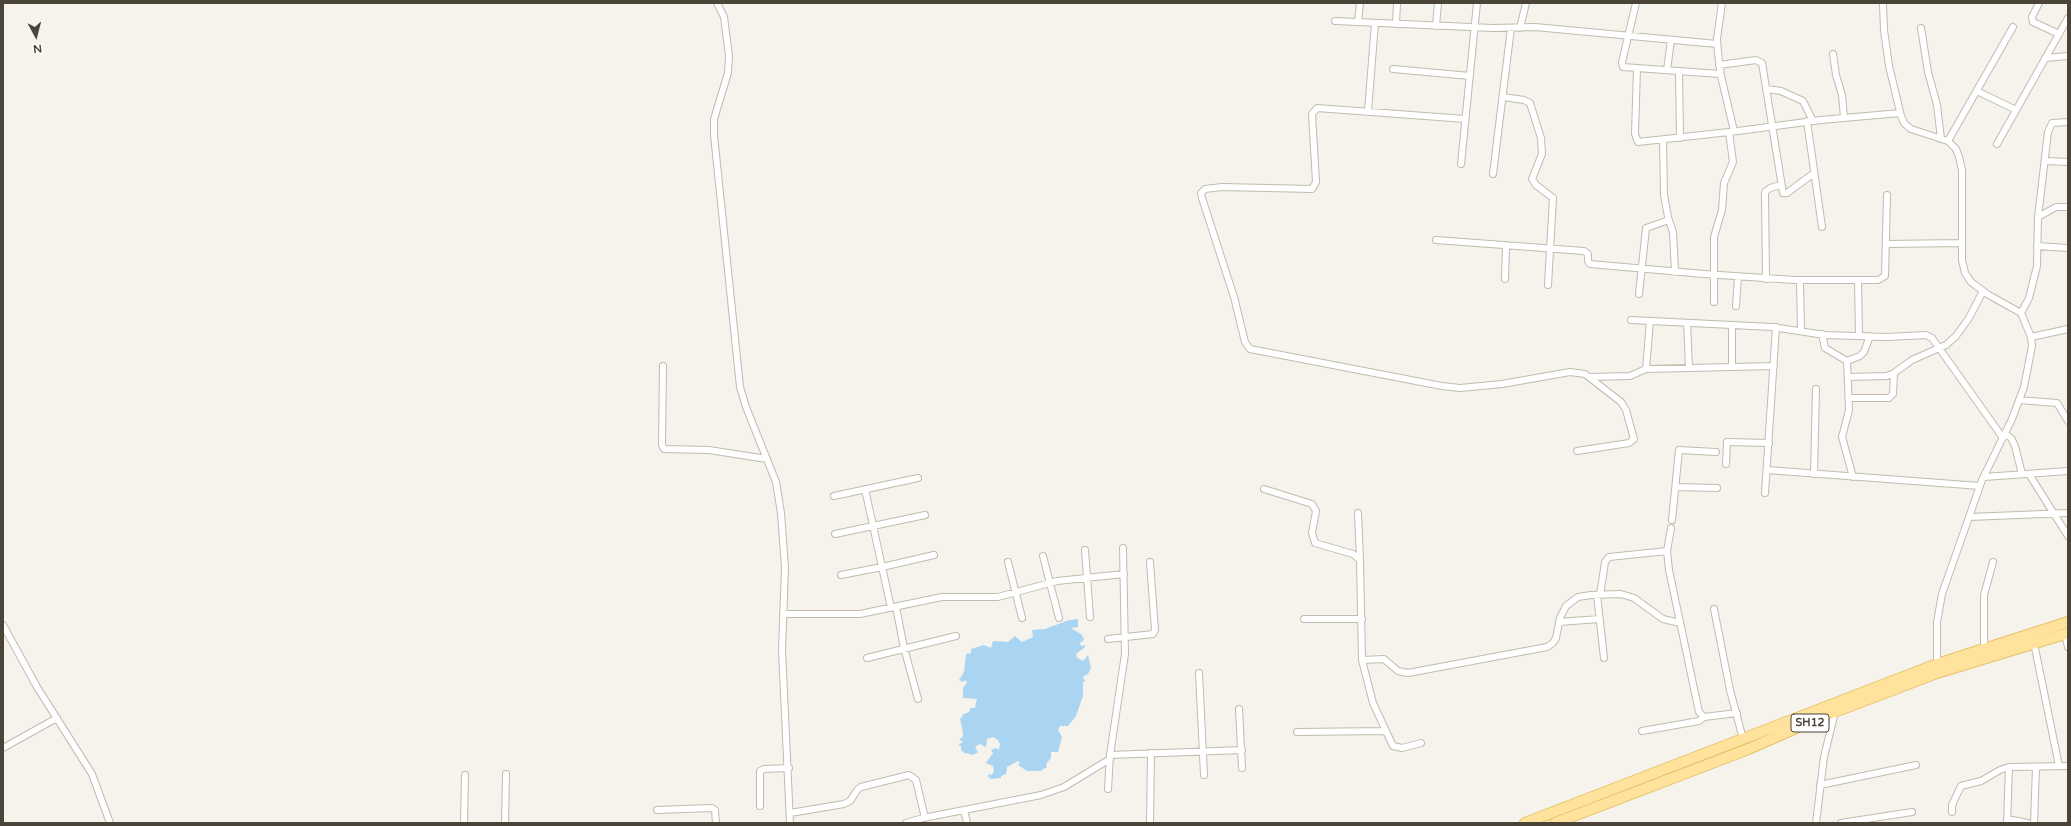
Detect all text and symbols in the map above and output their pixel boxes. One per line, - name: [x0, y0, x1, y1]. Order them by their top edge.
- north arrow: [16, 16, 56, 56]
- text: N: [32, 41, 43, 55]
- road number: SH12: [1791, 714, 1829, 732]

